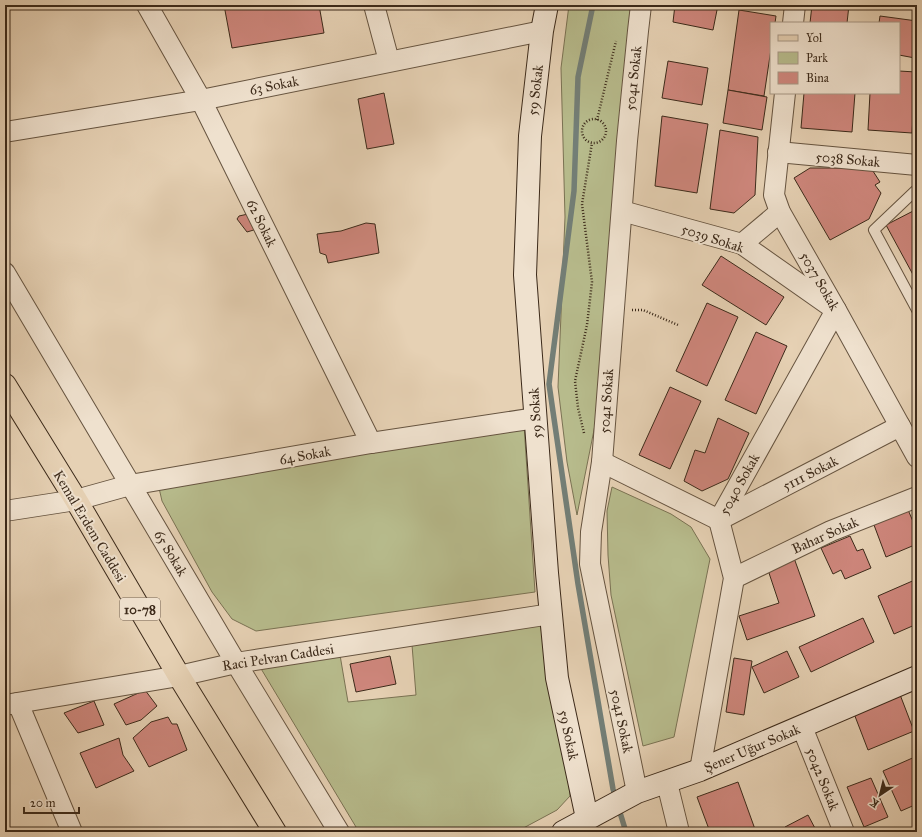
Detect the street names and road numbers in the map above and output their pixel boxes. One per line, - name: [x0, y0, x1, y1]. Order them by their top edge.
- street label: 5041 Sokak: [622, 44, 645, 111]
- street label: 59 Sokak: [524, 63, 547, 116]
- street label: 63 Sokak: [248, 72, 301, 99]
- street label: 5038 Sokak: [815, 148, 881, 171]
- street label: 62 Sokak: [243, 197, 281, 250]
- street label: 5039 Sokak: [679, 220, 747, 257]
- street label: 5037 Sokak: [796, 249, 843, 314]
- street label: 5041 Sokak: [596, 368, 617, 434]
- street label: 59 Sokak: [525, 386, 546, 439]
- street label: 64 Sokak: [278, 443, 333, 468]
- street label: 5040 Sokak: [716, 450, 764, 518]
- street label: 5111 Sokak: [780, 452, 841, 495]
- street label: Kemal Erdem Caddesi: [50, 467, 130, 585]
- street label: Bahar Sokak: [789, 513, 862, 558]
- street label: 65 Sokak: [150, 527, 191, 580]
- road number: 10-78: [120, 598, 160, 620]
- street label: Raci Pelvan Caddesi: [221, 640, 335, 675]
- street label: 5041 Sokak: [606, 688, 637, 755]
- street label: 59 Sokak: [555, 708, 582, 762]
- street label: Şener Uğur Sokak: [702, 720, 803, 776]
- street label: 5042 Sokak: [802, 745, 843, 814]

